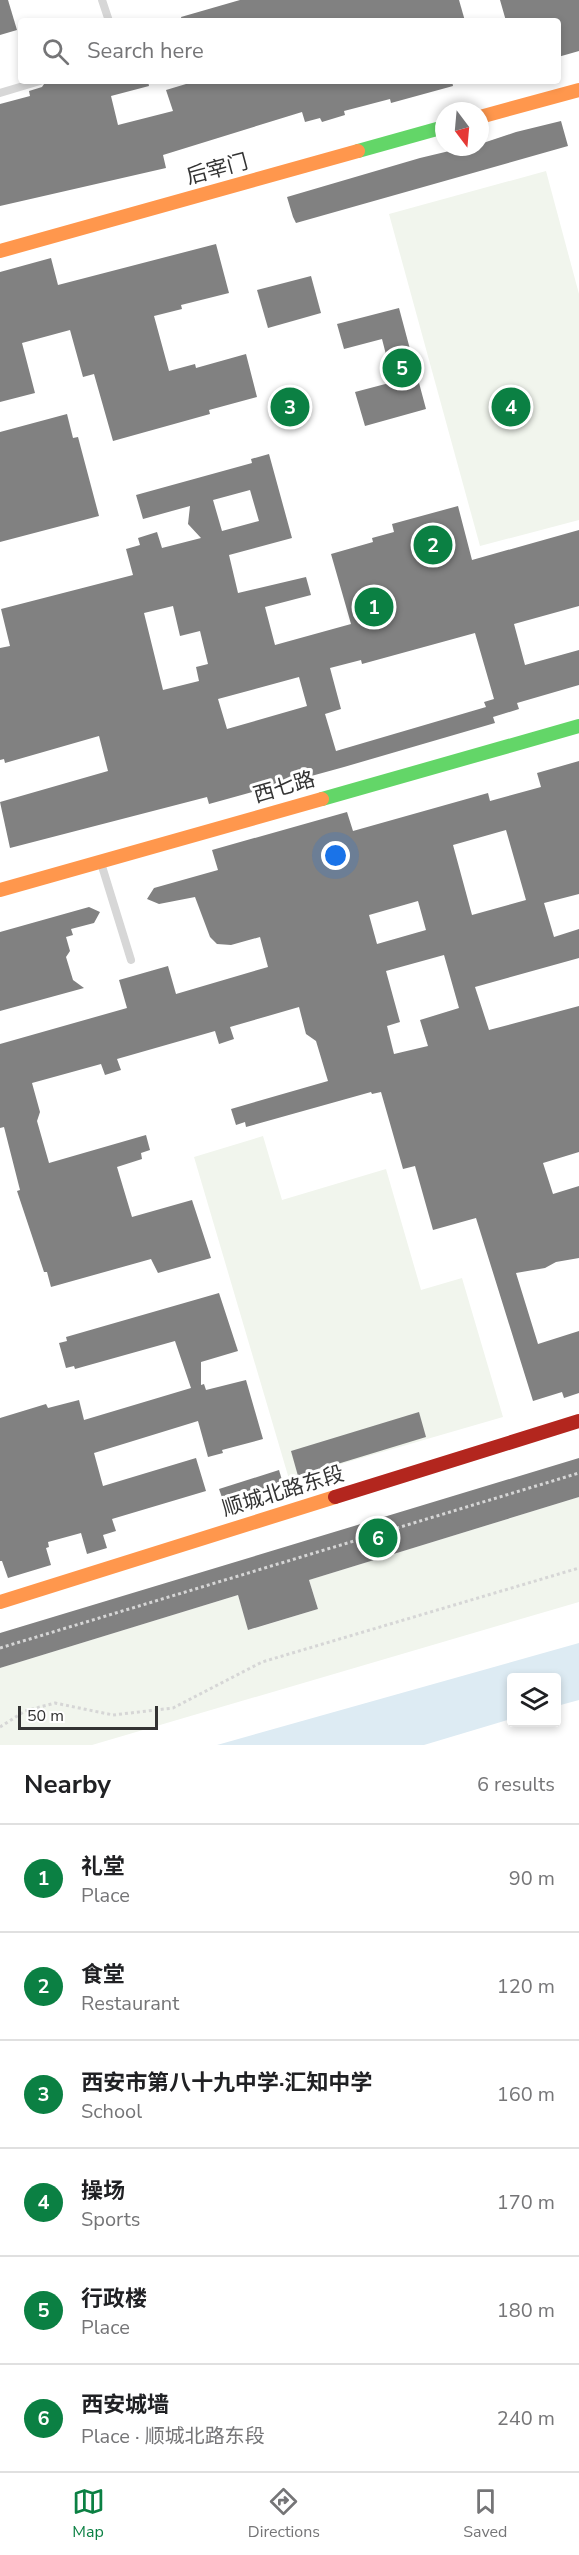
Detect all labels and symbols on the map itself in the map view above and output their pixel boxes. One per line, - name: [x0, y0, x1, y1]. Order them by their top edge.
- north arrow: [435, 102, 489, 156]
- street label: 后宰门: [183, 147, 251, 191]
- pin: 5: [382, 346, 422, 391]
- pin: 3: [270, 384, 310, 430]
- pin: 4: [492, 384, 530, 430]
- pin: 2: [414, 522, 452, 568]
- pin: 1: [354, 584, 394, 630]
- street label: 西七路: [250, 765, 318, 809]
- your location: [321, 841, 350, 870]
- street label: 顺城北路东段: [219, 1459, 347, 1523]
- pin: 6: [358, 1516, 398, 1560]
- scale bar: [18, 1703, 158, 1730]

